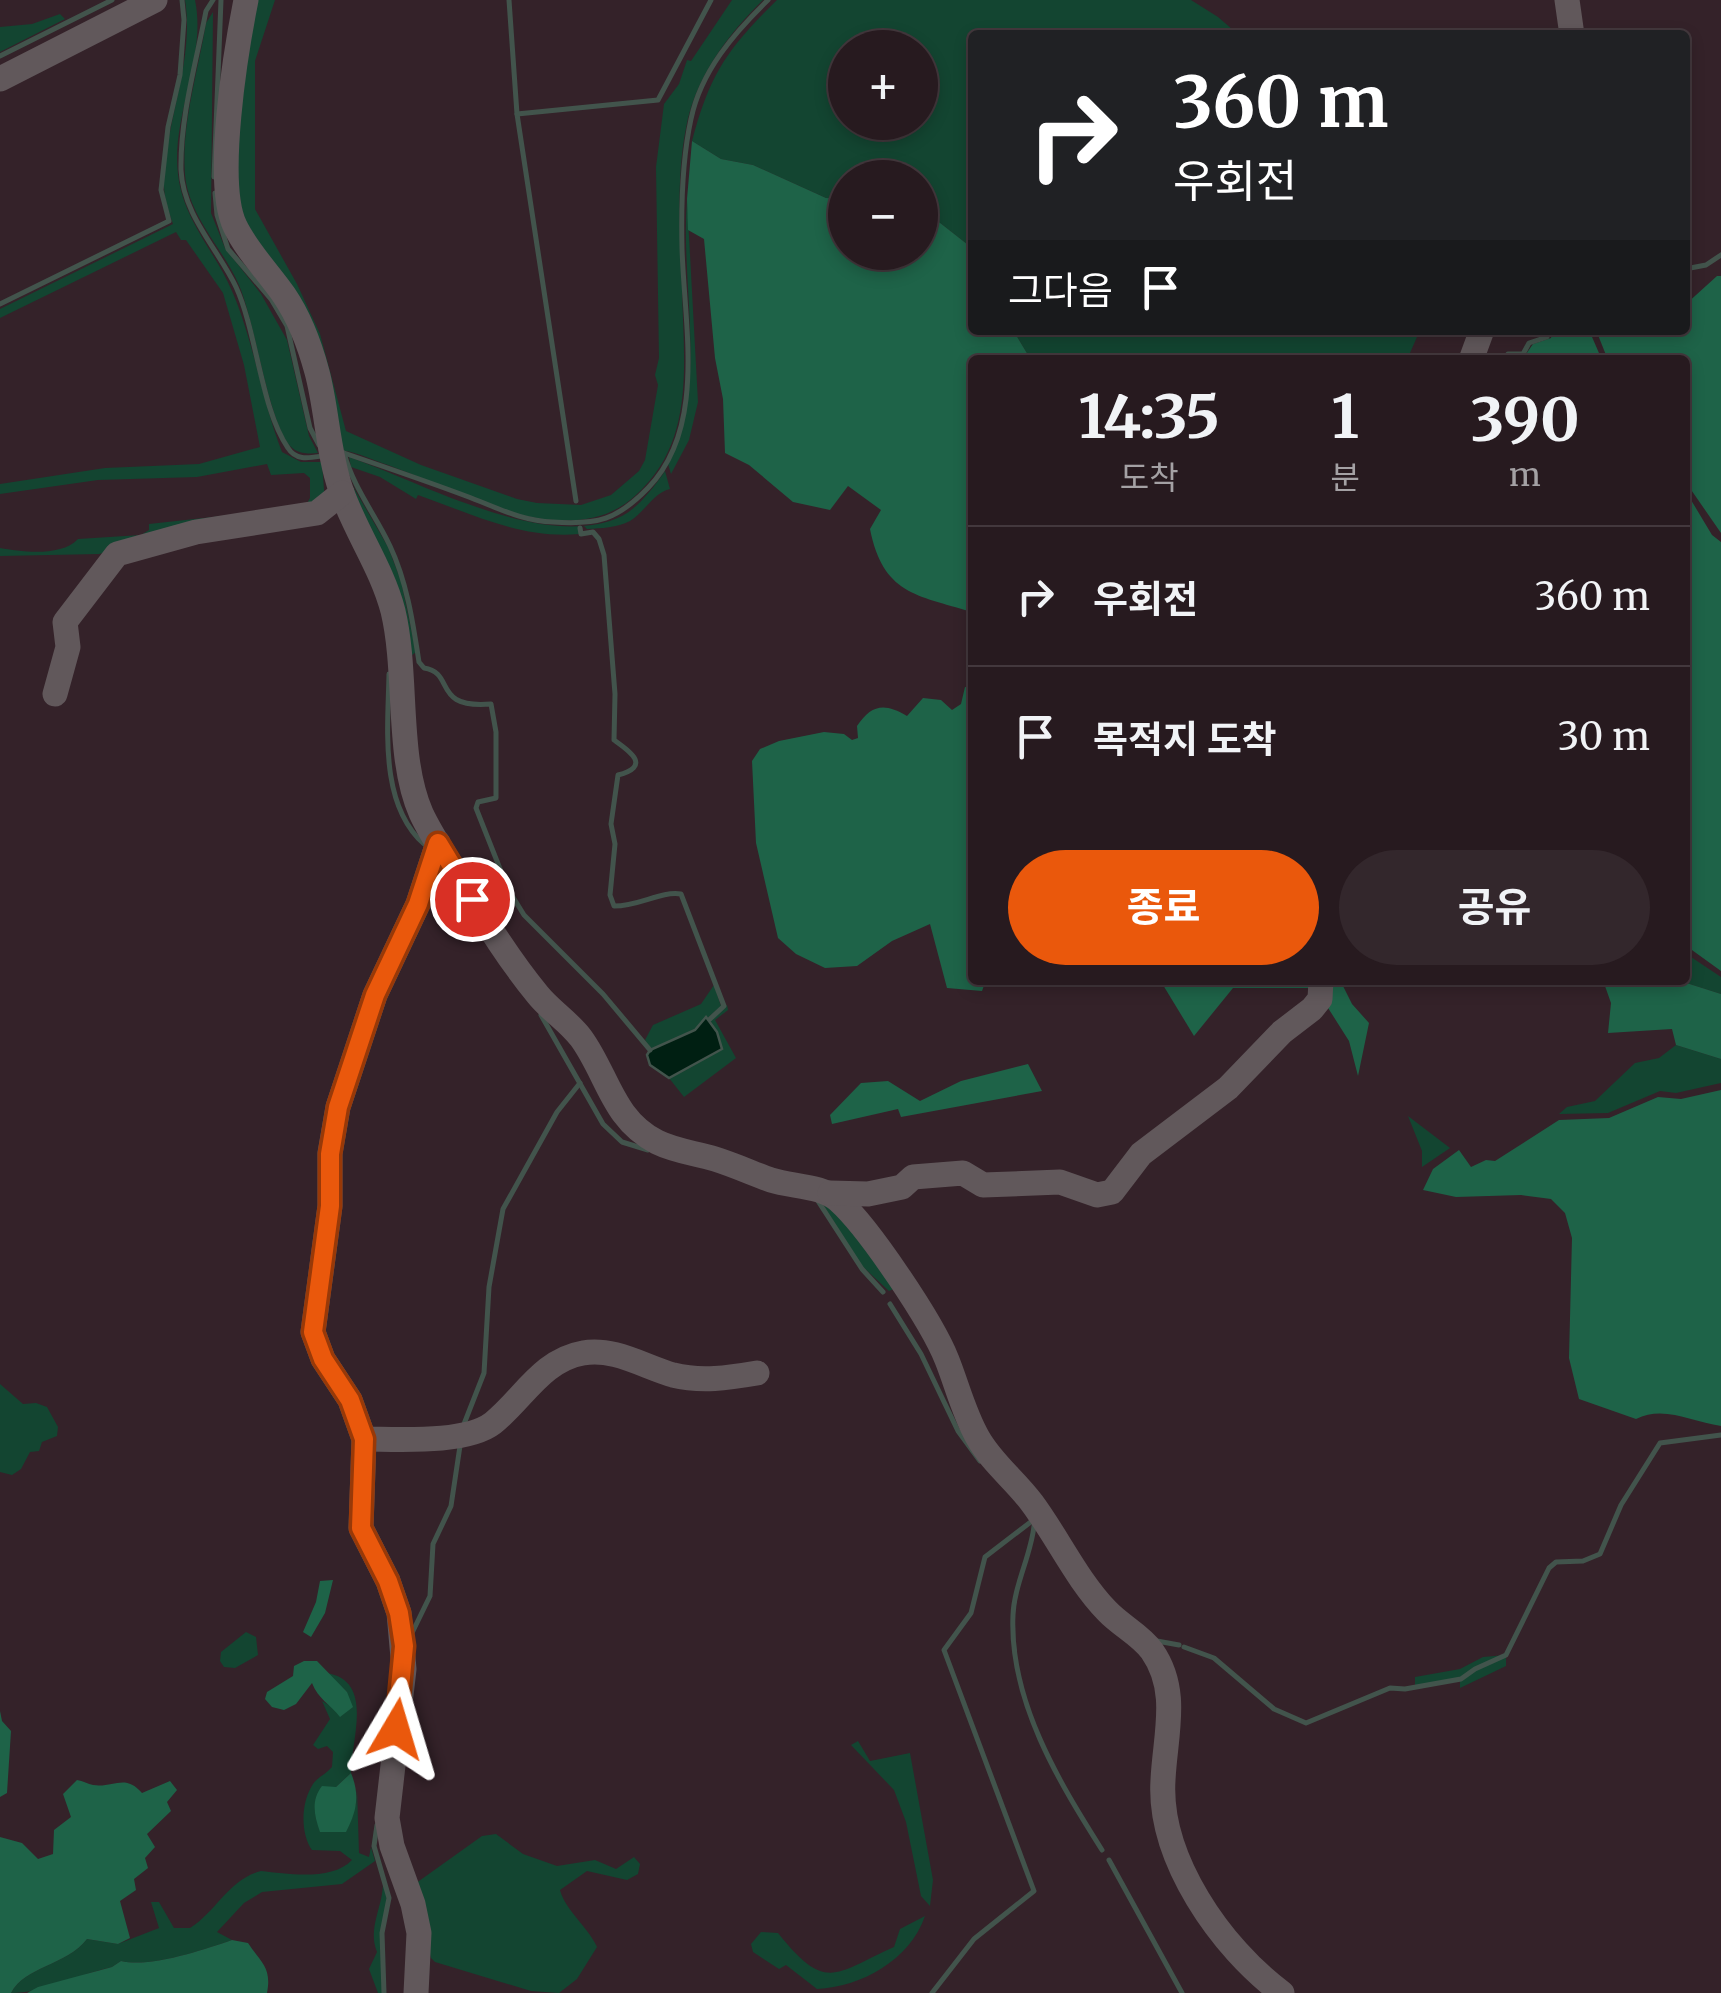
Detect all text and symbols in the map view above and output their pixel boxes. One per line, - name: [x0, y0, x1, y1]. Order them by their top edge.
- map controls: [828, 30, 938, 270]
- button: +: [828, 30, 938, 140]
- text: 360 m: [1173, 58, 1388, 146]
- icon: right: [1008, 70, 1138, 200]
- text: 우회전: [1173, 153, 1297, 209]
- button: −: [828, 160, 938, 270]
- icon: arrive: [1133, 260, 1188, 315]
- text: 그다음: [1008, 267, 1113, 314]
- text: 14:35: [1078, 379, 1220, 454]
- text: 1: [1331, 379, 1359, 454]
- text: 390: [1470, 382, 1580, 457]
- text: m: [1509, 455, 1541, 495]
- text: 도착: [1120, 458, 1179, 498]
- text: 분: [1331, 458, 1360, 498]
- icon: right: [1008, 569, 1063, 624]
- text: 360 m: [1535, 573, 1650, 620]
- text: 우회전: [1093, 576, 1198, 623]
- icon: arrive: [1008, 709, 1063, 764]
- text: 30 m: [1557, 713, 1650, 760]
- text: 목적지 도착: [1093, 716, 1277, 763]
- button: 종료: [1008, 850, 1319, 965]
- button: 공유: [1339, 850, 1650, 965]
- pin: [430, 857, 515, 942]
- icon: arrive: [445, 872, 500, 927]
- position arrow: [344, 1677, 448, 1781]

